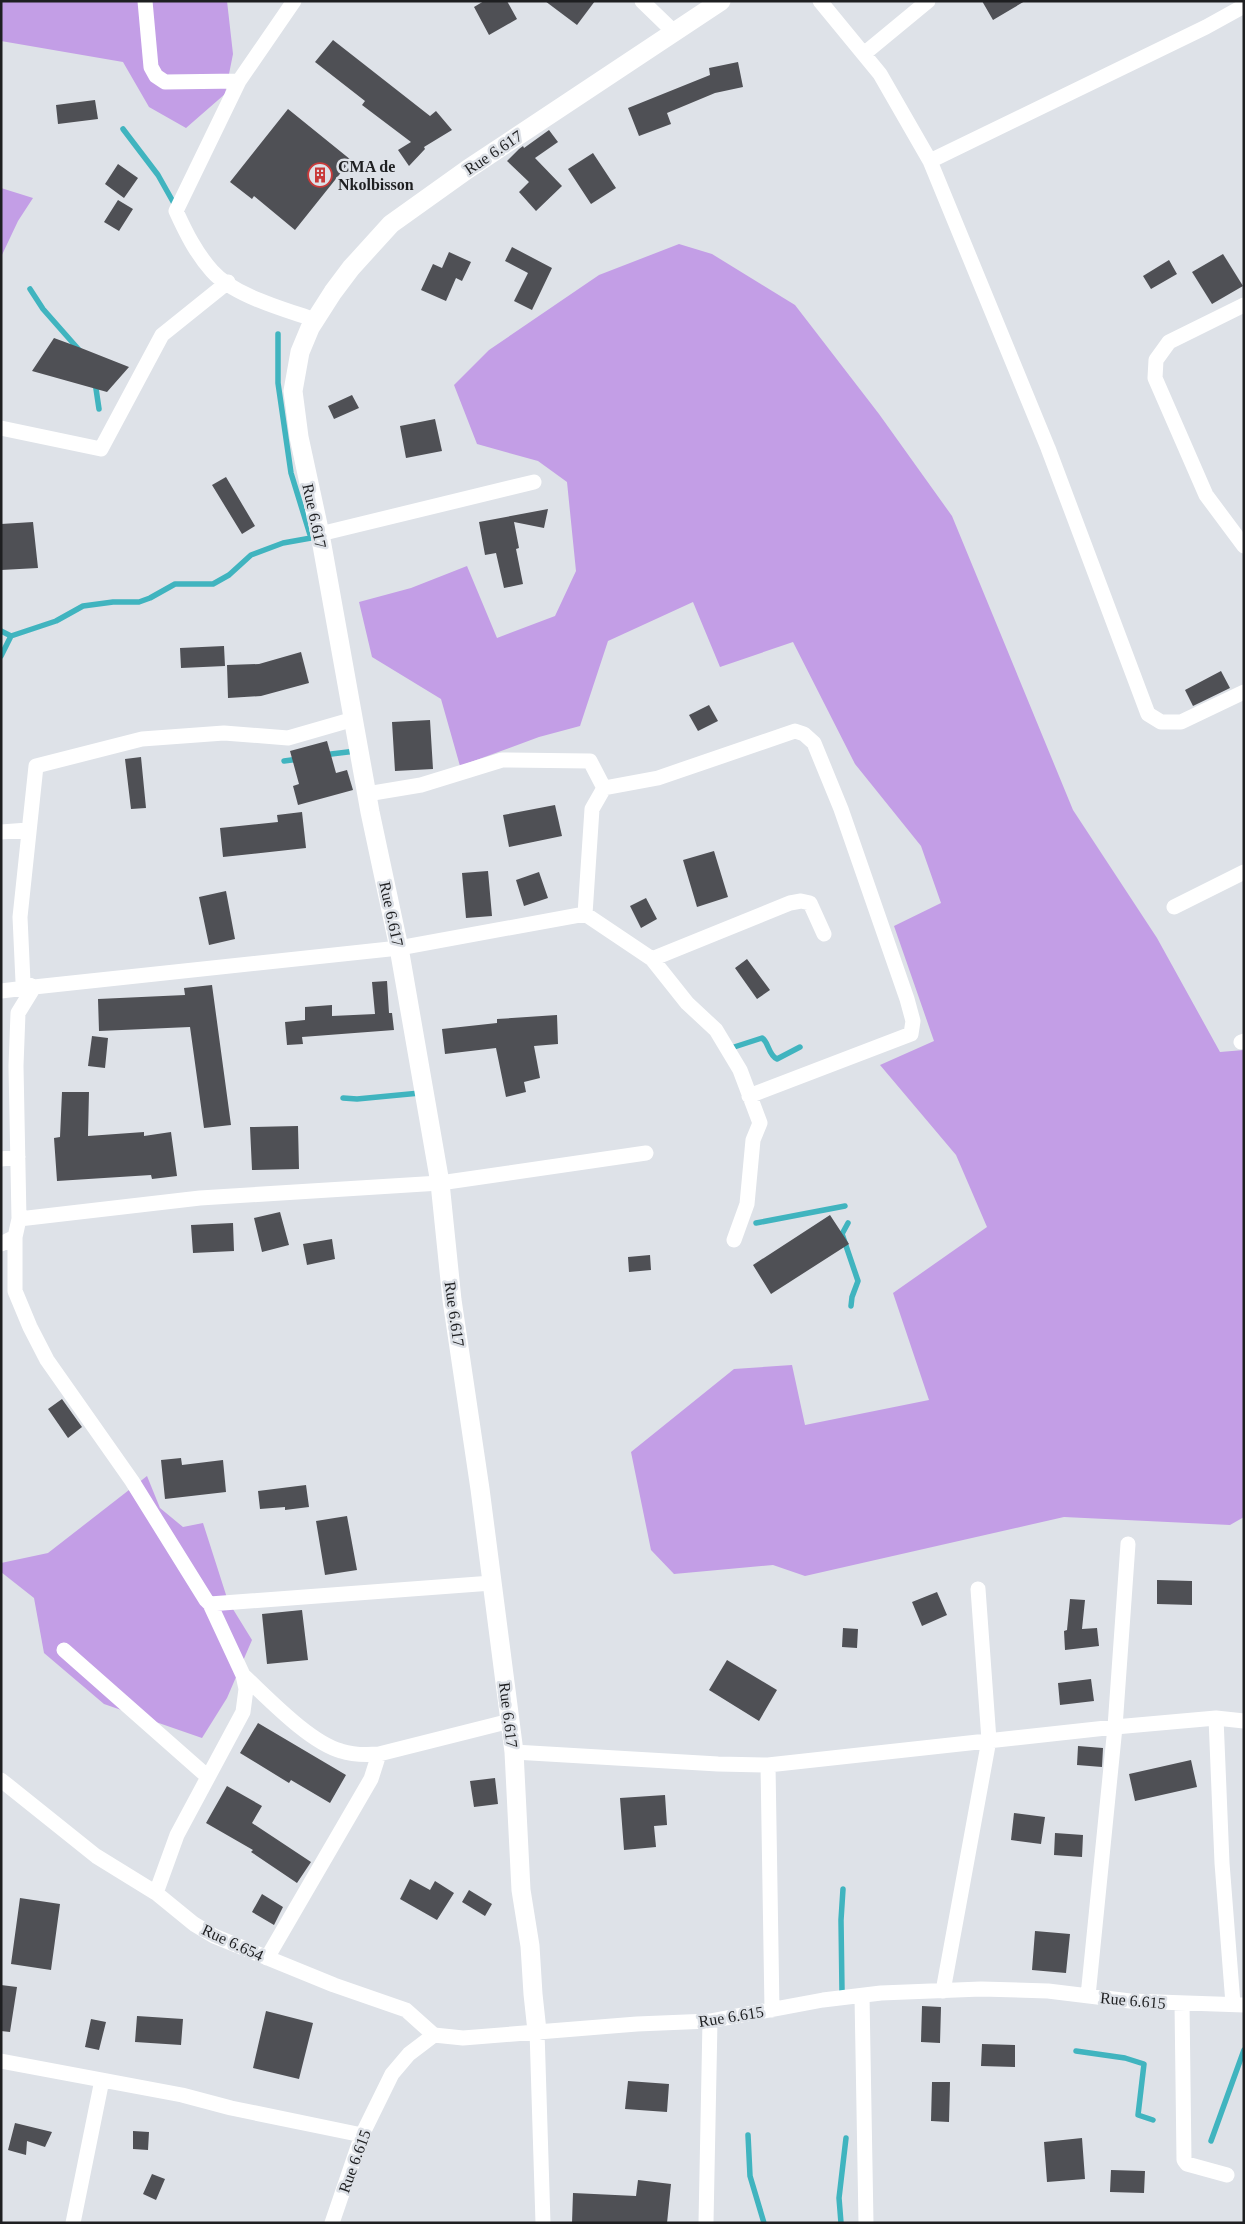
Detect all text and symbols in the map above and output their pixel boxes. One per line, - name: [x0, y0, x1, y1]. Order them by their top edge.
- street label: Rue 6.617: [461, 127, 525, 178]
- place label: CMA de Nkolbisson: [338, 158, 414, 193]
- building icon: CMA de Nkolbisson: [307, 162, 333, 188]
- street label: Rue 6.617: [299, 482, 330, 550]
- street label: Rue 6.617: [376, 880, 407, 948]
- street label: Rue 6.617: [442, 1280, 467, 1348]
- street label: Rue 6.617: [496, 1681, 521, 1749]
- street label: Rue 6.654: [199, 1921, 266, 1964]
- street label: Rue 6.615: [1099, 1989, 1166, 2012]
- street label: Rue 6.615: [697, 2003, 765, 2030]
- street label: Rue 6.615: [335, 2127, 374, 2195]

